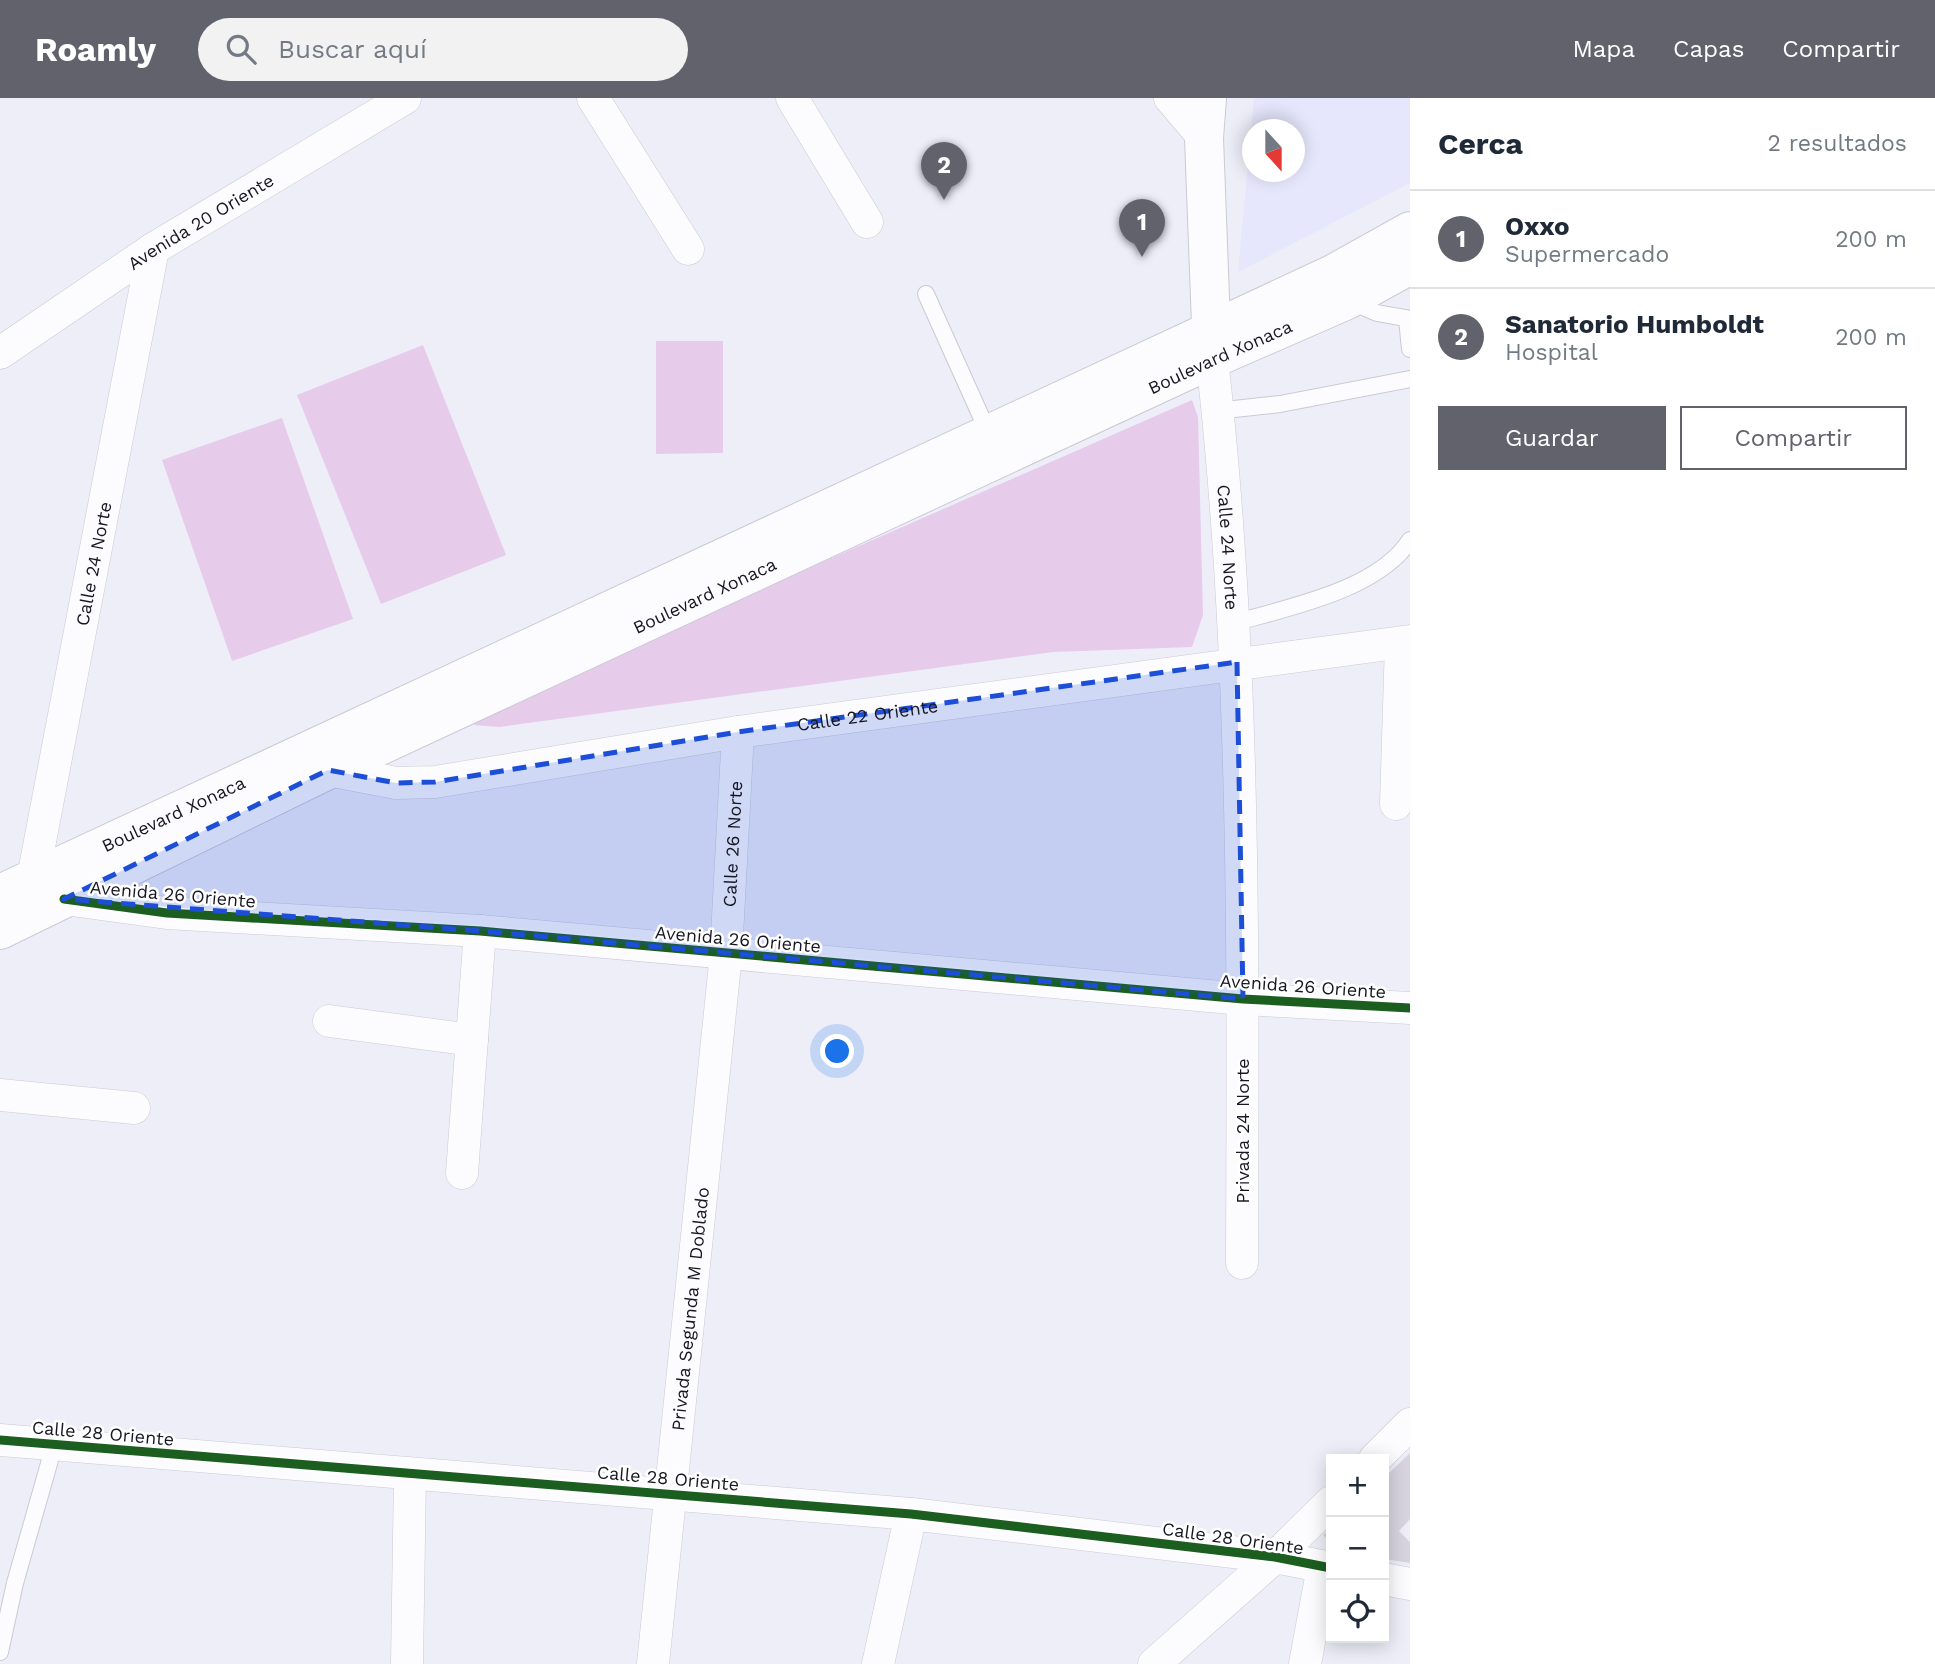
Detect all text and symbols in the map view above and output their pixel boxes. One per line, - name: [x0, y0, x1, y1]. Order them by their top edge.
- search box: [198, 18, 688, 81]
- text: Roamly: [35, 30, 156, 69]
- icon: search: [222, 30, 260, 68]
- text: Buscar aquí: [278, 34, 427, 64]
- text: Mapa: [1572, 35, 1635, 63]
- text: Capas: [1673, 35, 1744, 63]
- text: Compartir: [1782, 35, 1900, 63]
- north arrow: [1242, 119, 1305, 182]
- text: Cerca: [1438, 126, 1523, 161]
- text: 2 resultados: [1768, 130, 1907, 157]
- pin: 2: [921, 142, 967, 200]
- street label: Avenida 20 Oriente: [124, 169, 277, 274]
- pin: 1: [1119, 199, 1165, 257]
- text: Oxxo: [1505, 211, 1570, 241]
- text: 1: [1456, 226, 1466, 253]
- text: 200 m: [1835, 226, 1907, 253]
- text: Supermercado: [1505, 241, 1669, 268]
- text: Sanatorio Humboldt: [1505, 309, 1764, 339]
- street label: Boulevard Xonaca: [1144, 315, 1295, 398]
- text: 2: [1454, 324, 1468, 351]
- text: 200 m: [1835, 324, 1907, 351]
- text: Hospital: [1505, 339, 1598, 366]
- button: Guardar: [1438, 406, 1666, 470]
- button: Compartir: [1680, 406, 1907, 470]
- street label: Calle 24 Norte: [1214, 484, 1243, 611]
- street label: Calle 24 Norte: [71, 500, 115, 627]
- street label: Boulevard Xonaca: [629, 553, 779, 637]
- street label: Calle 22 Oriente: [796, 695, 939, 734]
- street label: Boulevard Xonaca: [98, 771, 248, 856]
- street label: Calle 26 Norte: [718, 780, 746, 908]
- street label: Avenida 26 Oriente: [89, 876, 257, 912]
- street label: Avenida 26 Oriente: [654, 921, 822, 957]
- street label: Avenida 26 Oriente: [1219, 970, 1387, 1002]
- your location: [820, 1034, 854, 1068]
- street label: Privada 24 Norte: [1232, 1058, 1253, 1204]
- street label: Privada Segunda M Doblado: [667, 1186, 712, 1432]
- street label: Calle 28 Oriente: [31, 1416, 175, 1450]
- map controls: [1326, 1454, 1389, 1643]
- button: +: [1326, 1454, 1389, 1517]
- street label: Calle 28 Oriente: [596, 1461, 740, 1495]
- button: −: [1326, 1517, 1389, 1580]
- street label: Calle 28 Oriente: [1161, 1518, 1305, 1558]
- button: locate: [1326, 1580, 1389, 1643]

